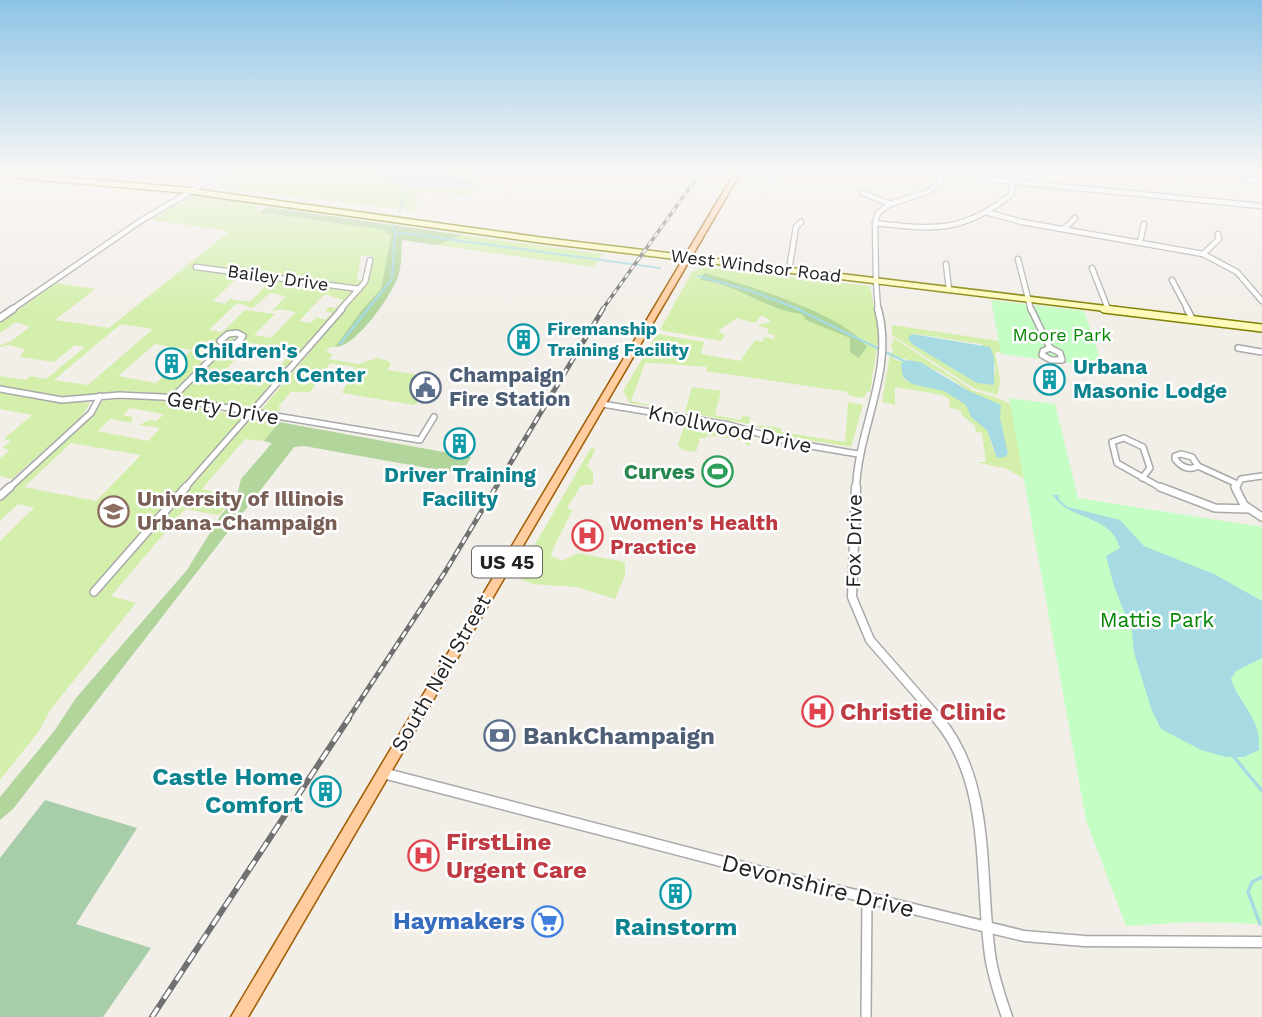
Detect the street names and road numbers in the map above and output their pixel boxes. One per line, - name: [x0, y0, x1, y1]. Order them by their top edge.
- street label: West Windsor Road: [670, 245, 843, 286]
- street label: Bailey Drive: [226, 260, 330, 295]
- street label: Gerty Drive: [165, 385, 281, 430]
- street label: Knollwood Drive: [646, 399, 814, 458]
- street label: Fox Drive: [840, 494, 867, 588]
- road number: US 45: [472, 547, 542, 578]
- street label: South Neil Street: [385, 590, 496, 756]
- street label: Devonshire Drive: [719, 849, 917, 923]

